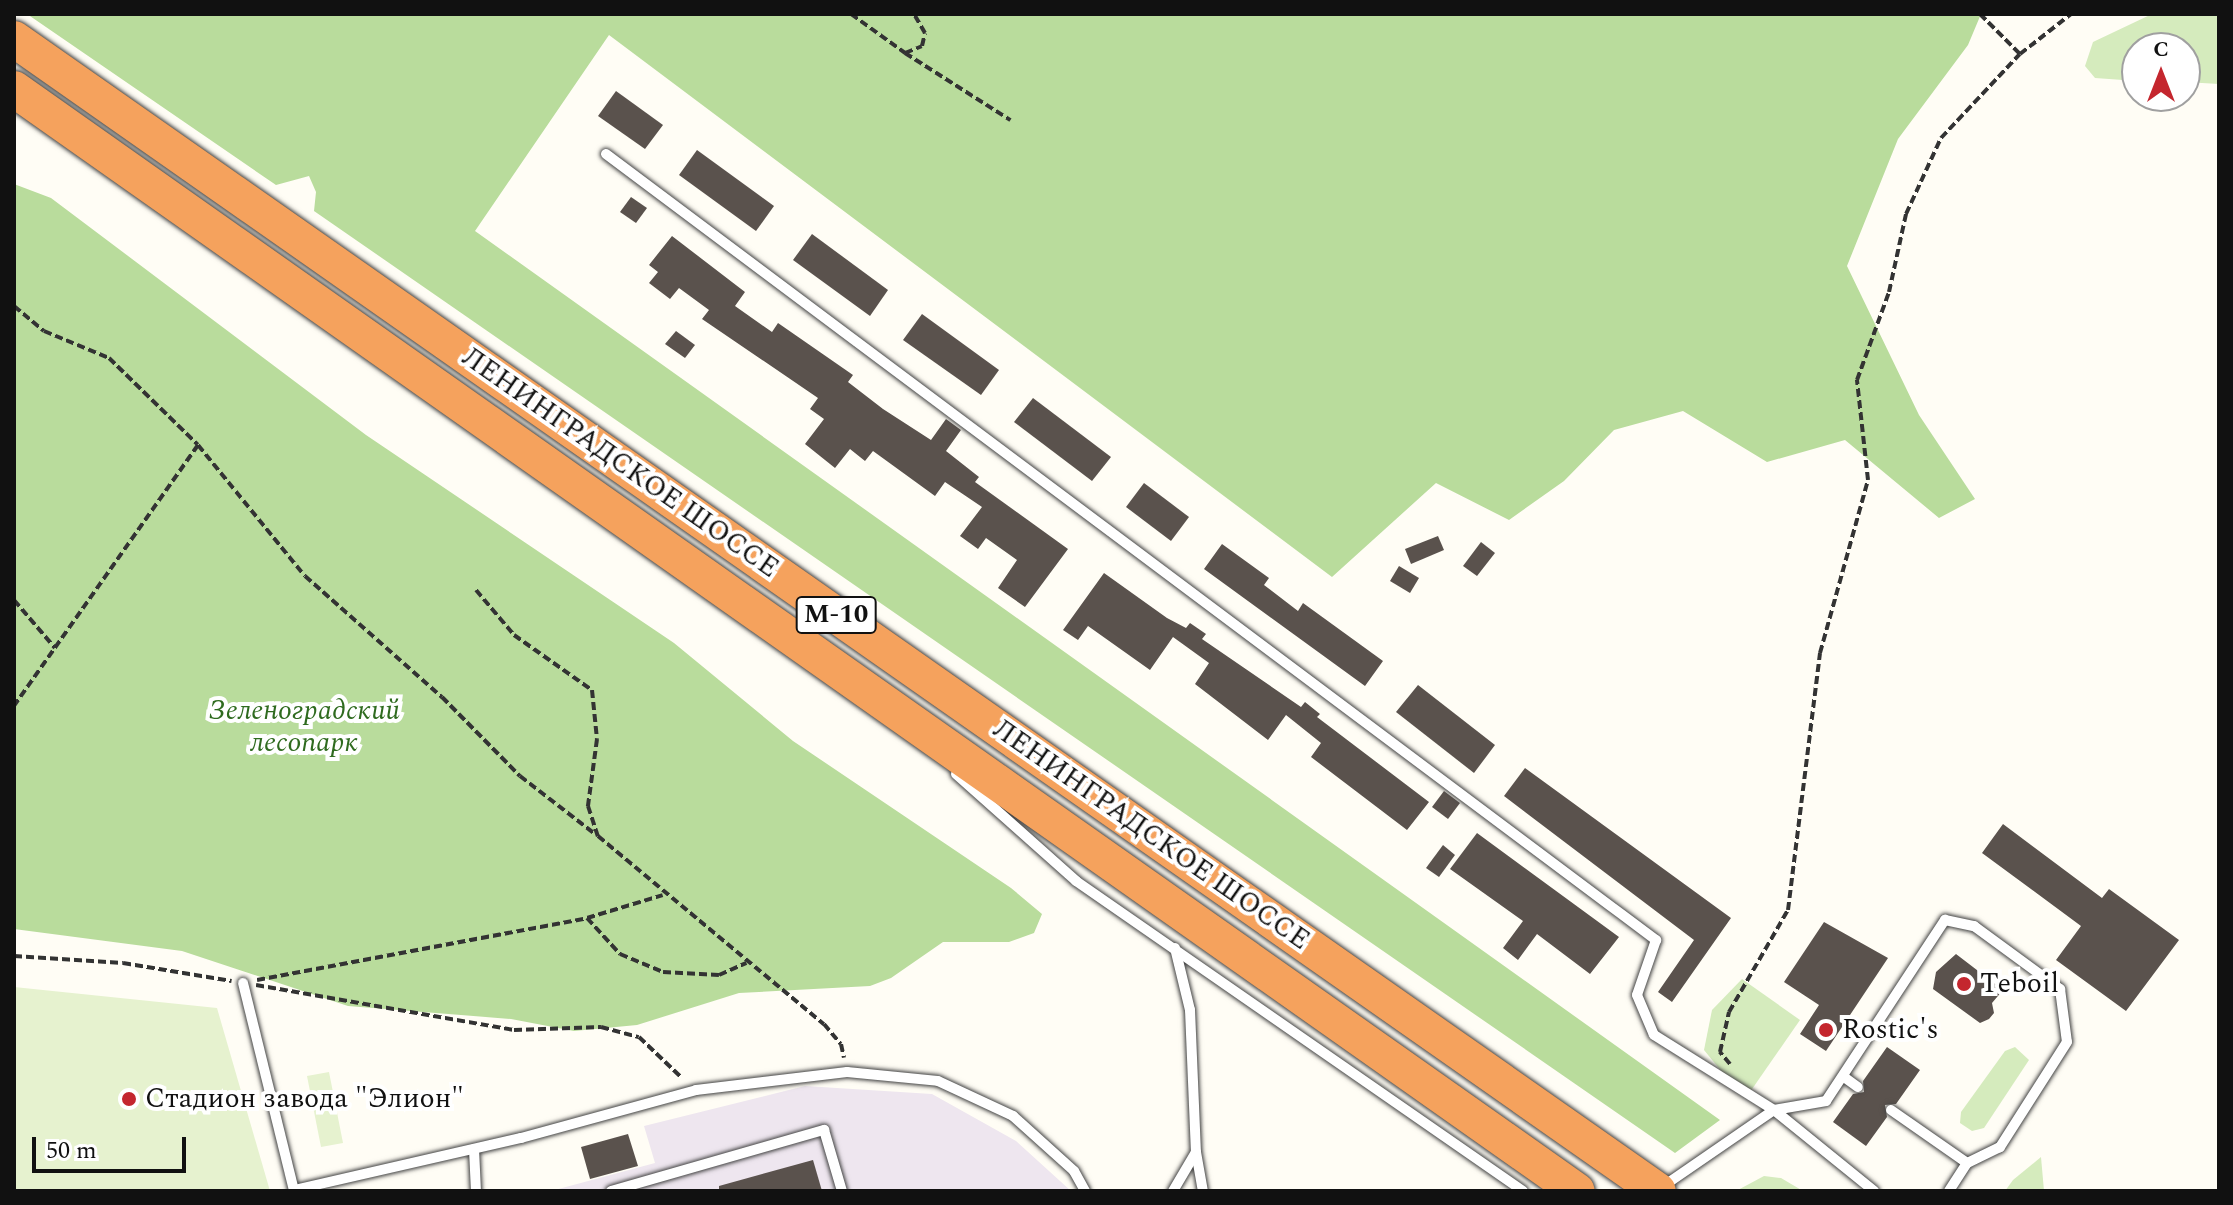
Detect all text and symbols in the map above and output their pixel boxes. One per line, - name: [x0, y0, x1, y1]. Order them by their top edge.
- north arrow: [2121, 32, 2201, 112]
- text: С: [2153, 33, 2169, 66]
- street label: ЛЕНИНГРАДСКОЕ ШОССЕ: [455, 341, 785, 585]
- road number: М-10: [794, 593, 878, 637]
- park label: Зеленоградский лесопарк: [208, 694, 400, 760]
- street label: ЛЕНИНГРАДСКОЕ ШОССЕ: [986, 713, 1316, 957]
- place label: Teboil: [1980, 967, 2059, 1001]
- marker: Teboil: [1955, 975, 1973, 993]
- place label: Rostic's: [1842, 1013, 1939, 1047]
- marker: Rostic's: [1817, 1021, 1835, 1039]
- place label: Стадион завода "Элион": [145, 1082, 464, 1116]
- marker: Стадион завода "Элион": [120, 1090, 138, 1108]
- scale bar: [36, 1121, 190, 1171]
- text: 50 m: [46, 1133, 97, 1169]

